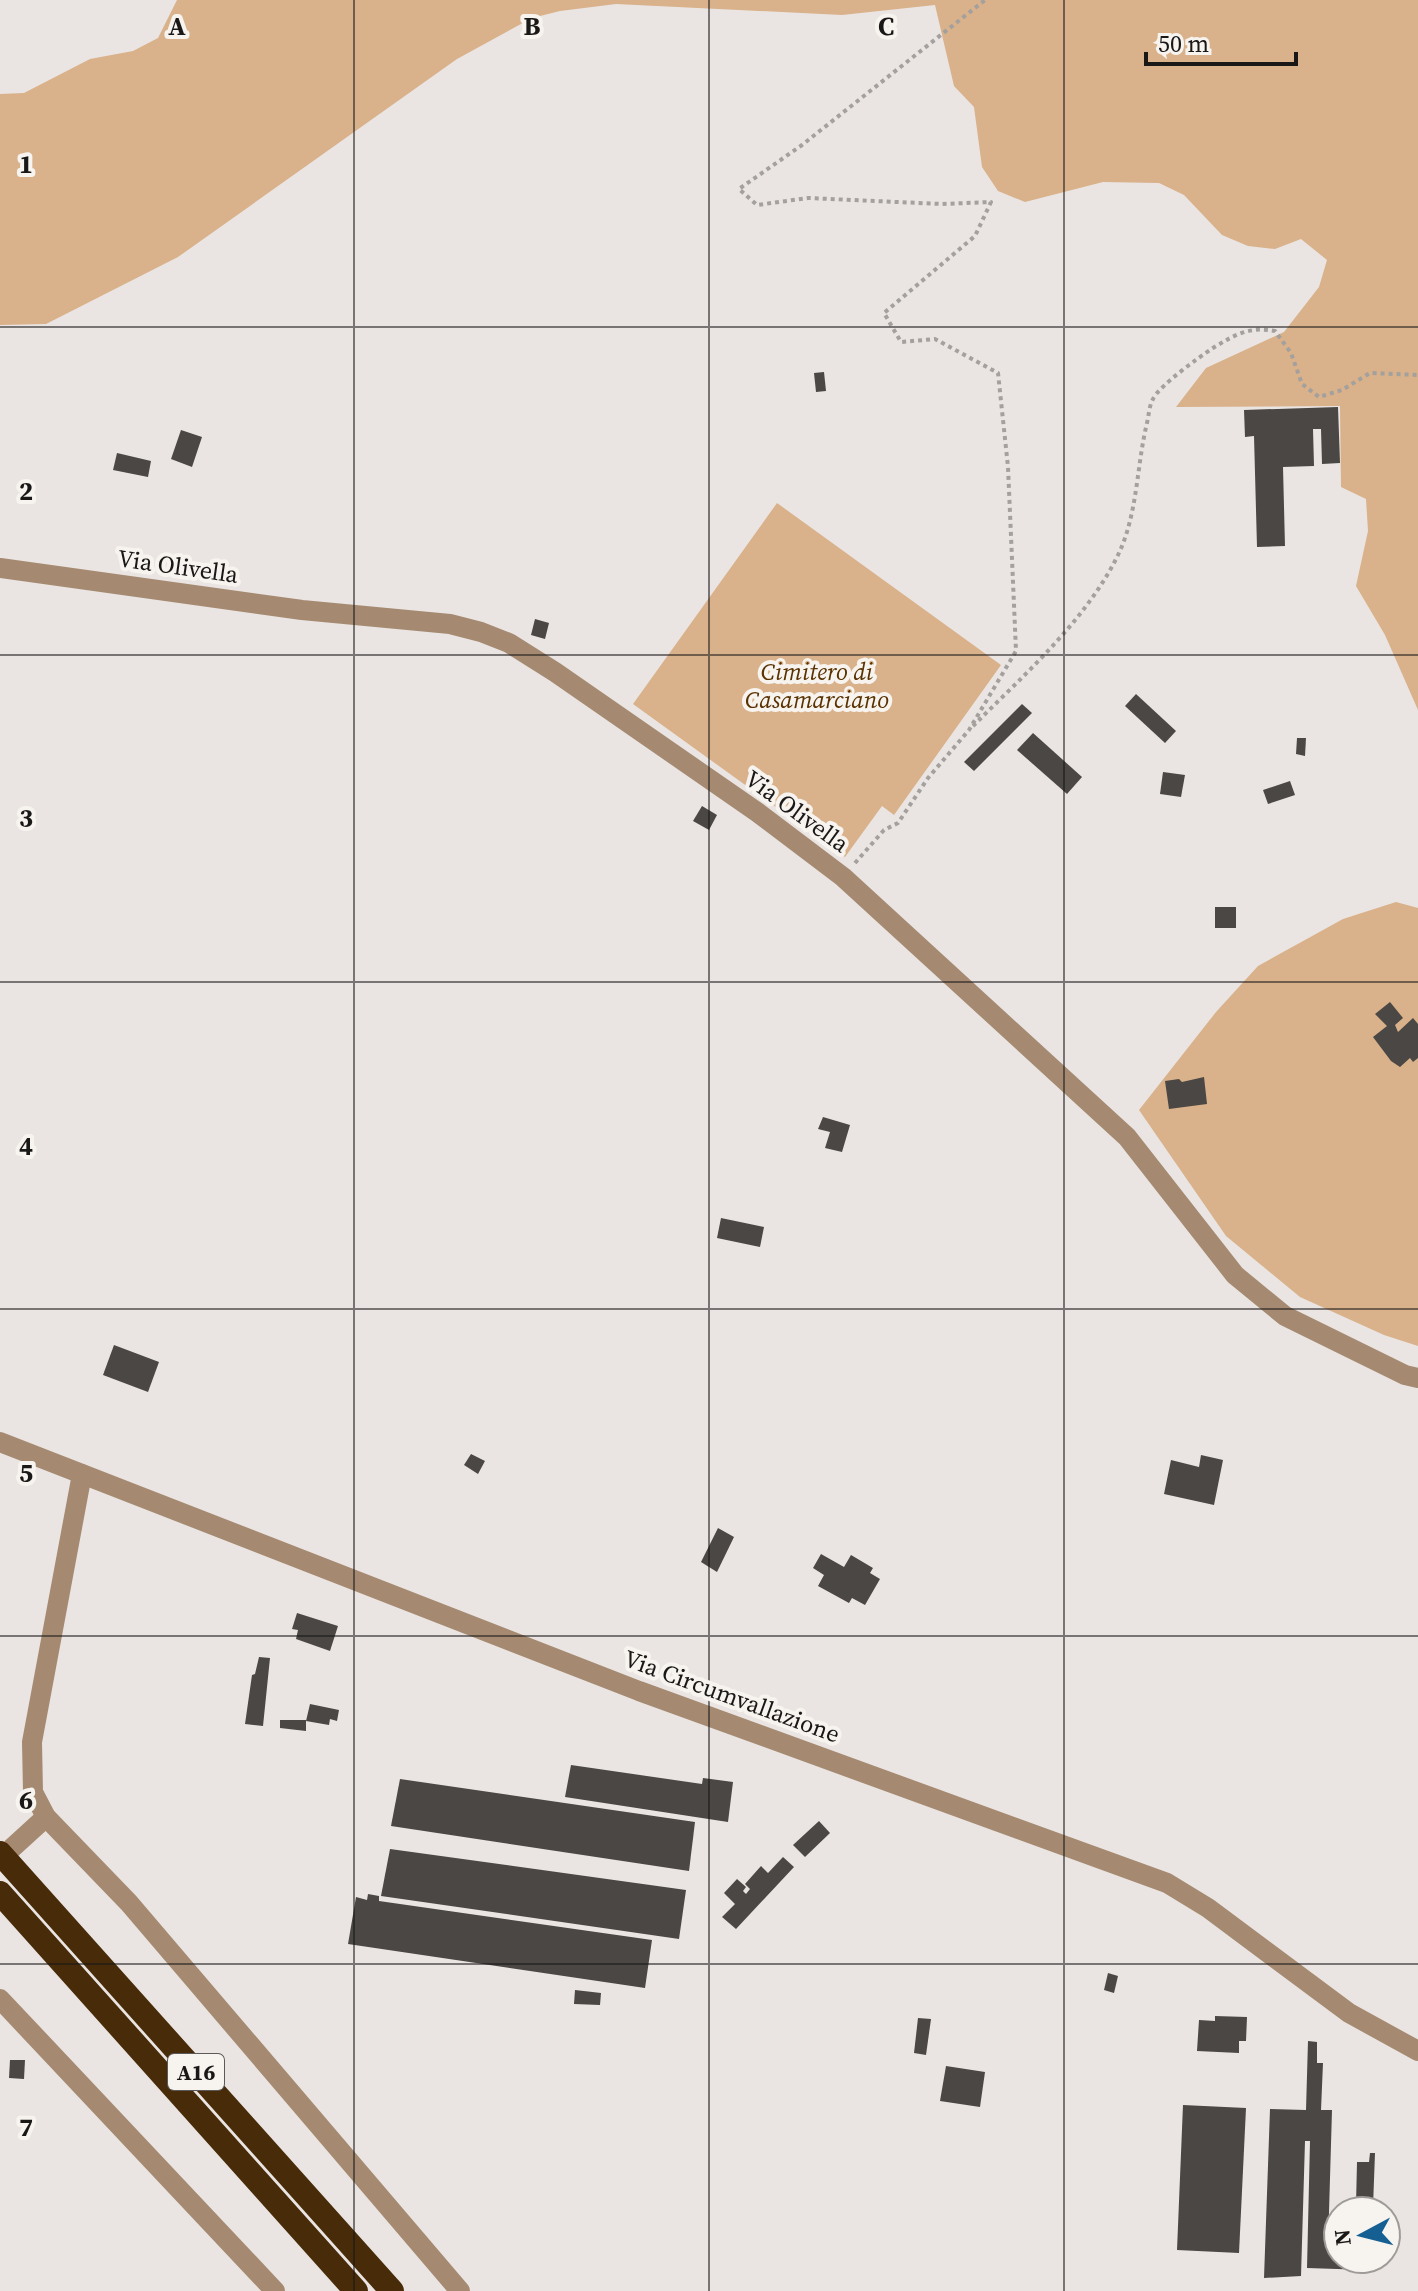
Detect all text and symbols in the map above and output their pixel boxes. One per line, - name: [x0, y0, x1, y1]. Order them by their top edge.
- text: A: [168, 8, 186, 44]
- text: B: [524, 8, 541, 44]
- text: C: [878, 8, 894, 44]
- scale bar: [1146, 16, 1296, 66]
- text: 50 m: [1158, 27, 1209, 60]
- text: 1: [19, 146, 33, 182]
- text: 2: [19, 473, 33, 509]
- street label: Via Olivella: [116, 541, 241, 591]
- park label: Cimitero di Casamarciano: [745, 655, 889, 716]
- street label: Via Olivella: [738, 762, 856, 860]
- text: 3: [19, 800, 33, 836]
- text: 4: [19, 1128, 33, 1164]
- text: 5: [19, 1455, 33, 1491]
- street label: Via Circumvallazione: [619, 1642, 845, 1750]
- text: 6: [19, 1782, 33, 1818]
- road number: A16: [168, 2054, 224, 2090]
- text: 7: [19, 2109, 33, 2145]
- north arrow: [1322, 2195, 1402, 2275]
- text: N: [1326, 2228, 1358, 2247]

